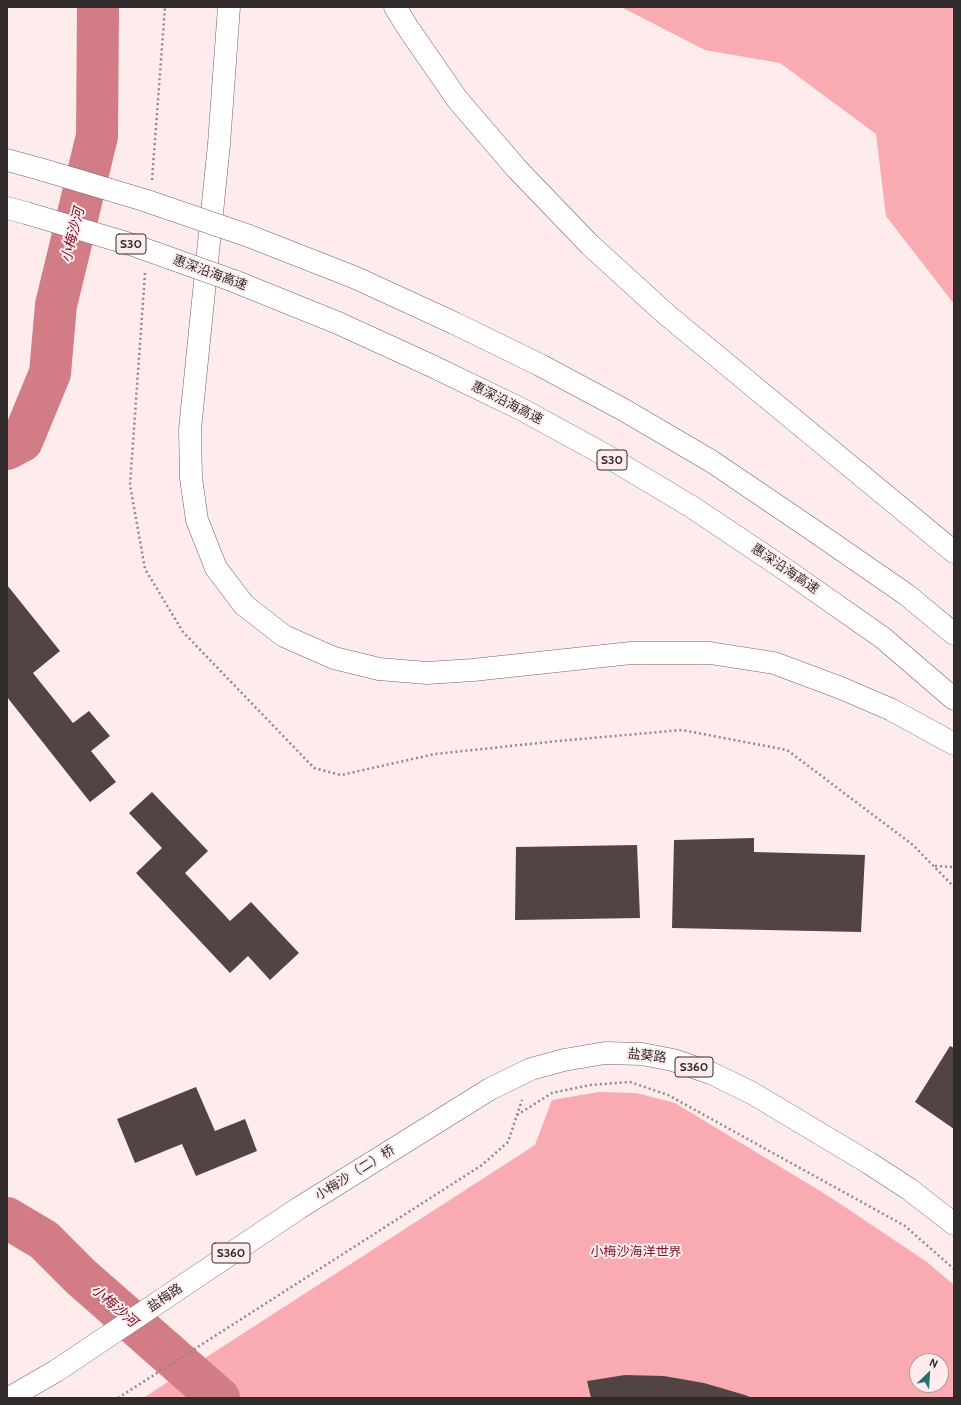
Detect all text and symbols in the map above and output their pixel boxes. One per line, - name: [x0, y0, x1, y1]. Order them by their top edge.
- water label: 小梅沙河: [58, 206, 88, 264]
- road number: S30: [116, 234, 146, 254]
- street label: 惠深沿海高速: [171, 252, 249, 294]
- street label: 惠深沿海高速: [469, 378, 545, 428]
- road number: S30: [597, 450, 627, 470]
- street label: 惠深沿海高速: [748, 541, 822, 597]
- street label: 盐葵路: [627, 1046, 667, 1066]
- road number: S360: [675, 1057, 713, 1077]
- street label: 小梅沙（二）桥: [312, 1142, 398, 1204]
- road number: S360: [212, 1243, 250, 1263]
- park label: 小梅沙海洋世界: [591, 1244, 681, 1260]
- water label: 小梅沙河: [87, 1281, 141, 1331]
- street label: 盐梅路: [144, 1281, 186, 1315]
- north arrow: [909, 1353, 949, 1393]
- text: N: [927, 1355, 940, 1371]

